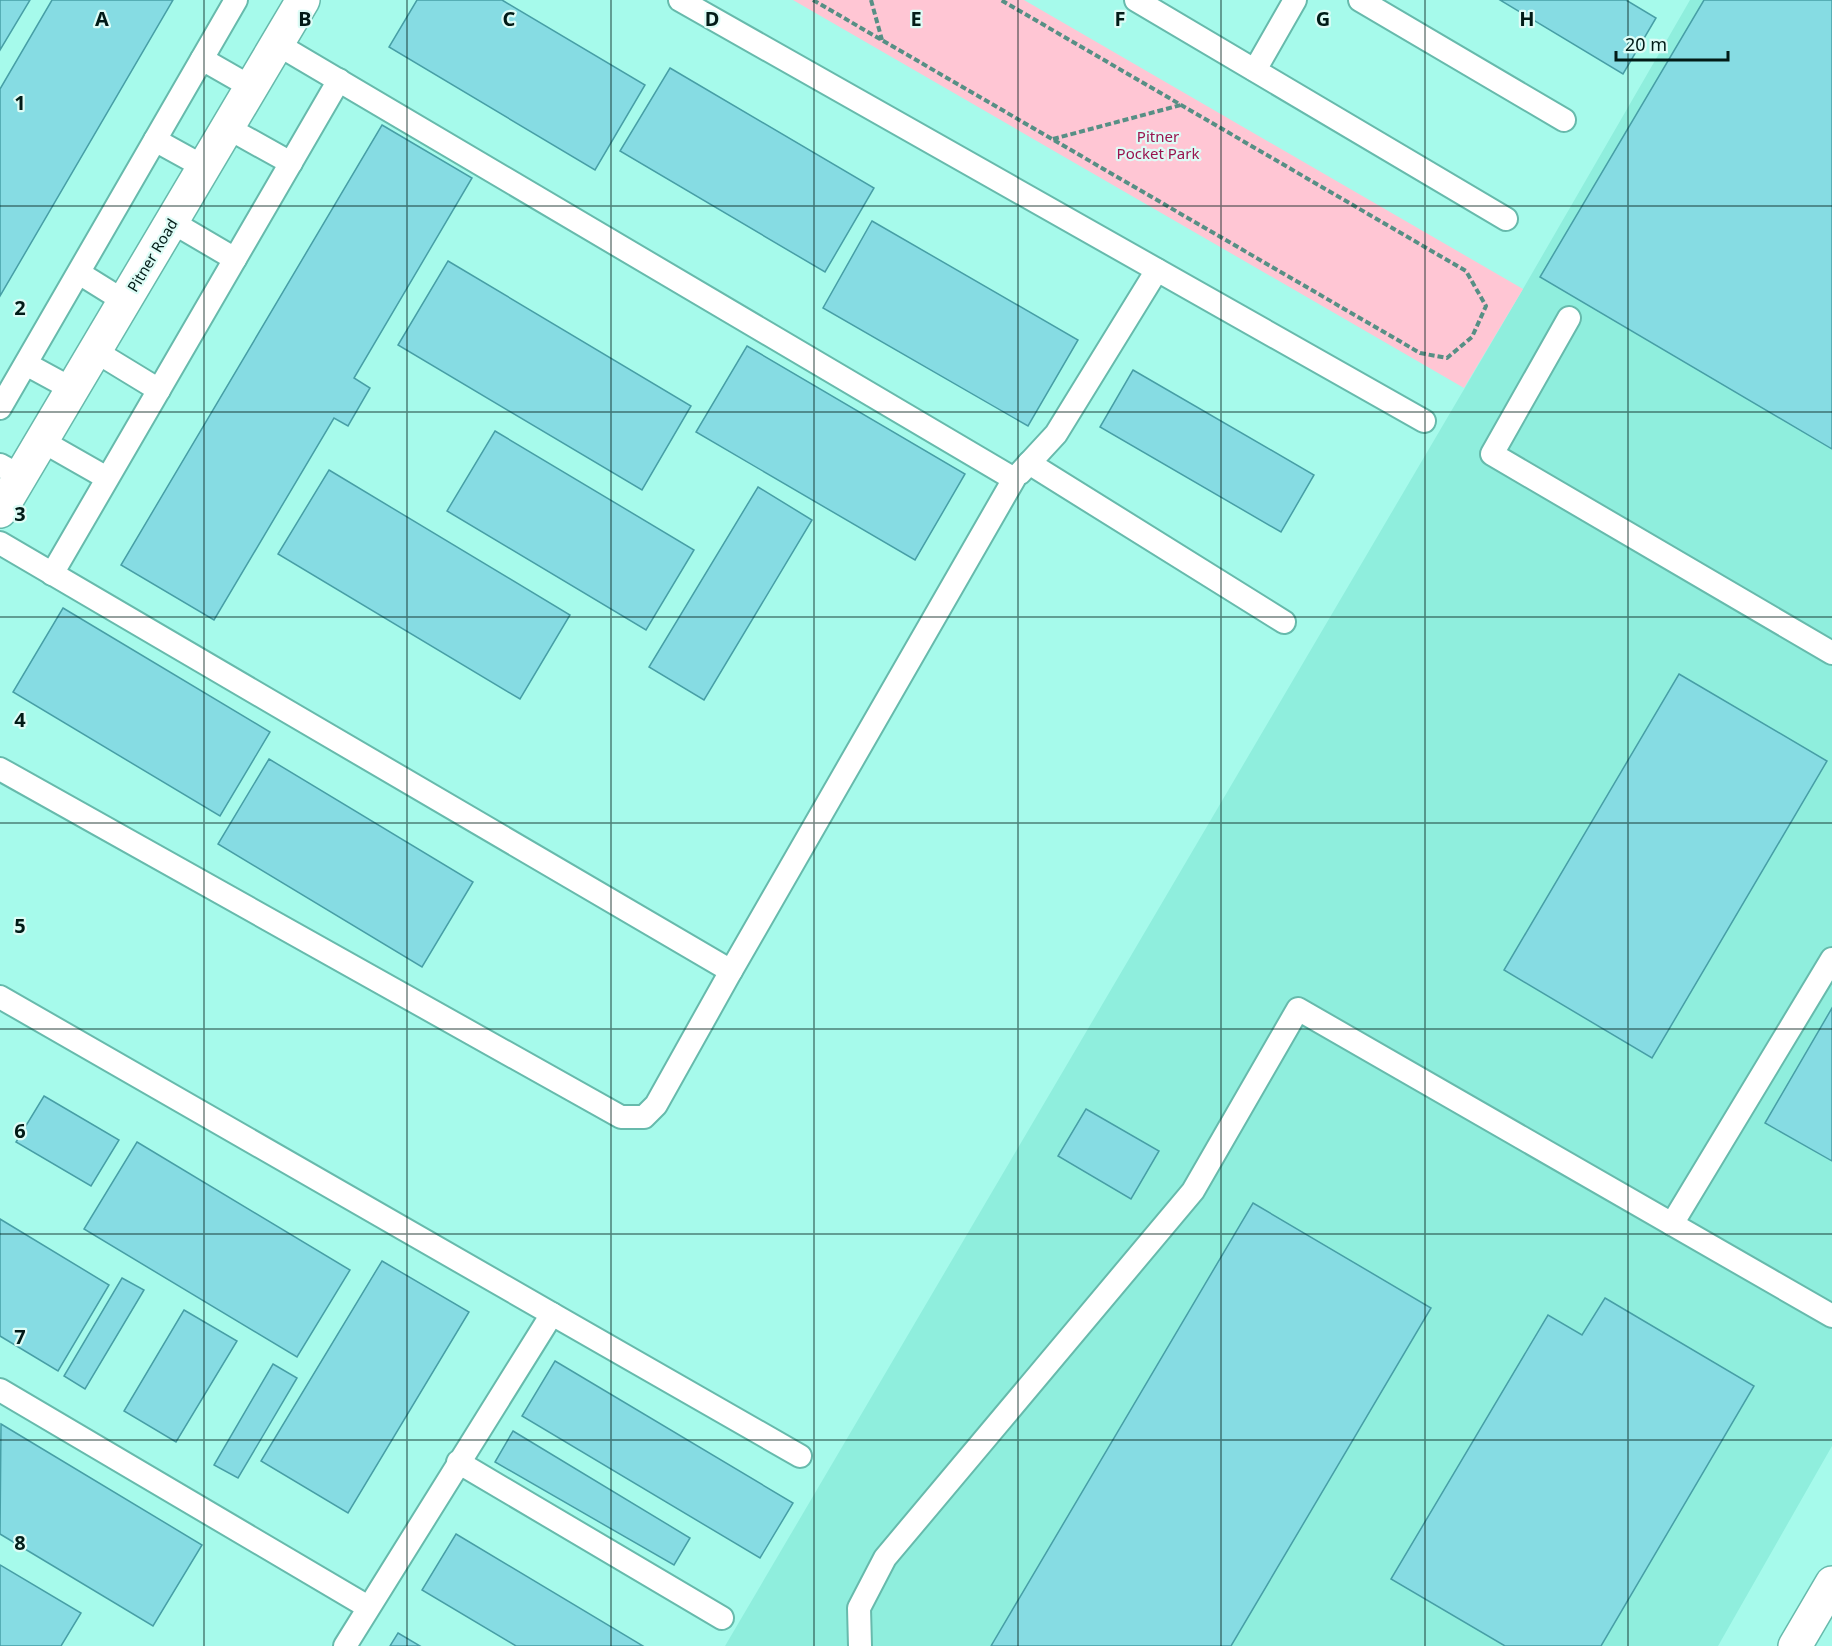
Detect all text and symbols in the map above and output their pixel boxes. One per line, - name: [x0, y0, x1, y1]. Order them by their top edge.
- text: A: [95, 5, 109, 32]
- text: B: [298, 5, 312, 32]
- text: C: [503, 5, 516, 32]
- text: D: [705, 5, 719, 32]
- text: E: [910, 5, 922, 32]
- text: F: [1115, 5, 1125, 32]
- text: G: [1316, 5, 1330, 32]
- text: H: [1519, 5, 1535, 32]
- scale bar: [1616, 24, 1728, 62]
- text: 20 m: [1625, 32, 1667, 56]
- text: 1: [14, 89, 26, 116]
- park label: Pitner Pocket Park: [1117, 126, 1199, 163]
- street label: Pitner Road: [122, 215, 182, 295]
- text: 2: [14, 294, 26, 321]
- text: 3: [14, 500, 26, 527]
- text: 4: [14, 706, 26, 733]
- text: 5: [14, 912, 26, 939]
- text: 6: [14, 1117, 26, 1144]
- text: 7: [14, 1323, 26, 1350]
- text: 8: [14, 1529, 26, 1556]

